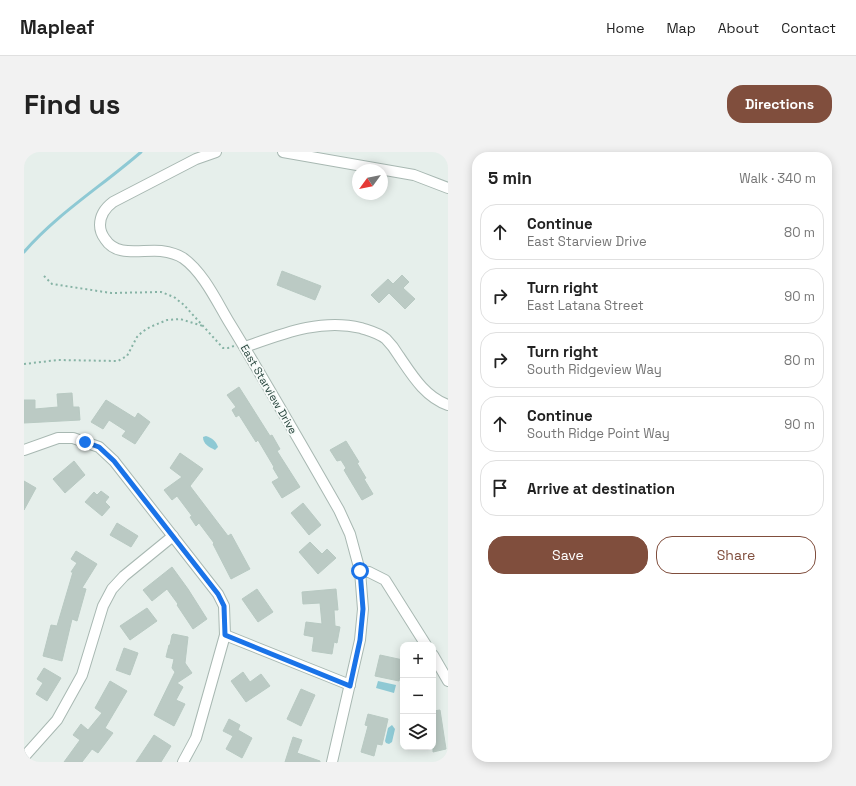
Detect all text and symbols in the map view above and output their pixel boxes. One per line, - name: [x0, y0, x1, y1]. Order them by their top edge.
- text: Mapleaf: [20, 15, 94, 40]
- text: Home: [606, 19, 644, 37]
- text: Map: [666, 19, 696, 37]
- text: About: [718, 19, 759, 37]
- text: Contact: [781, 19, 836, 37]
- button: Directions: [727, 85, 832, 123]
- text: Find us: [24, 86, 121, 122]
- north arrow: [352, 164, 388, 200]
- text: 5 min: [488, 167, 532, 189]
- text: Walk · 340 m: [739, 170, 816, 187]
- text: Continue: [527, 214, 593, 233]
- icon: ahead: [489, 221, 511, 243]
- text: 80 m: [784, 224, 815, 241]
- text: East Starview Drive: [527, 233, 647, 250]
- text: Turn right: [527, 278, 598, 297]
- icon: right: [489, 285, 511, 307]
- text: 90 m: [784, 288, 815, 305]
- text: East Latana Street: [527, 297, 644, 314]
- street label: East Starview Drive: [238, 342, 300, 436]
- text: Turn right: [527, 342, 598, 361]
- icon: right: [489, 349, 511, 371]
- text: 80 m: [784, 352, 815, 369]
- text: South Ridgeview Way: [527, 361, 662, 378]
- text: Continue: [527, 406, 593, 425]
- icon: ahead: [489, 413, 511, 435]
- text: 90 m: [784, 416, 815, 433]
- text: South Ridge Point Way: [527, 425, 670, 442]
- route end: [76, 433, 94, 451]
- icon: arrive: [489, 477, 511, 499]
- text: Arrive at destination: [527, 479, 675, 498]
- button: Save: [488, 536, 648, 574]
- button: Share: [656, 536, 816, 574]
- route start: [351, 562, 369, 580]
- map controls: [400, 642, 436, 750]
- button: +: [400, 642, 436, 678]
- button: −: [400, 678, 436, 714]
- button: layers: [400, 714, 436, 750]

